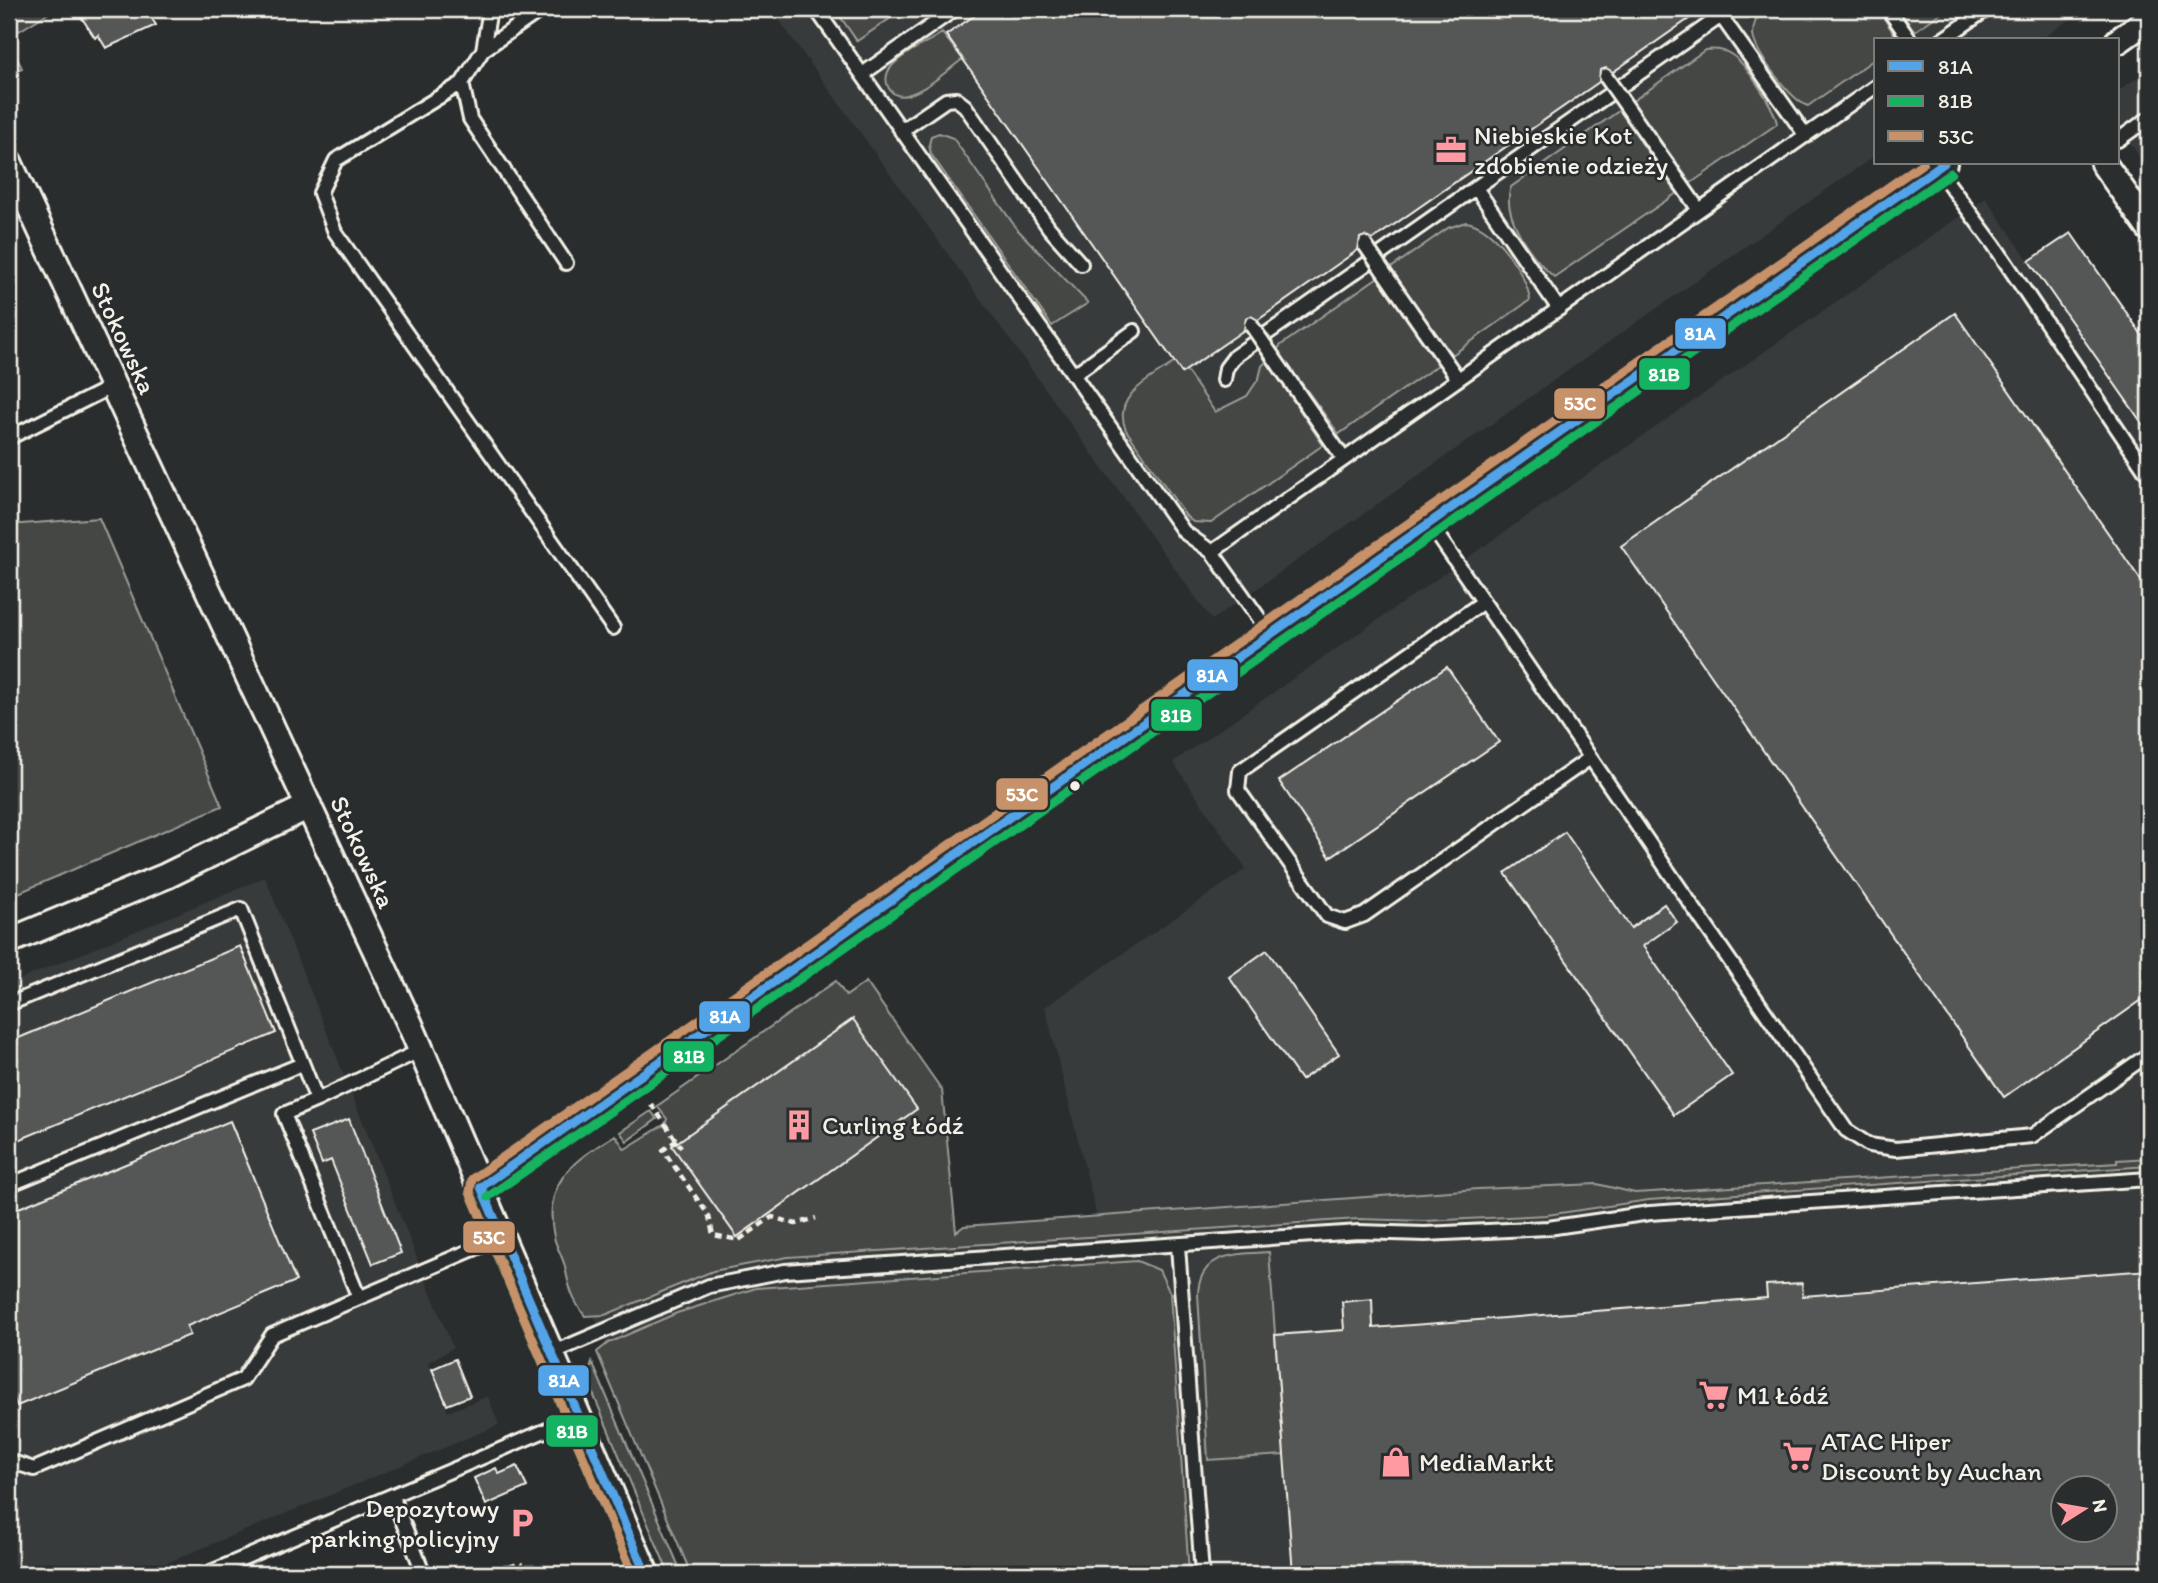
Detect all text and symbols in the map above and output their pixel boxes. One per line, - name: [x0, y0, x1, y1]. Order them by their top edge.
- legend: [1874, 38, 2120, 164]
- text: 81A: [1938, 54, 1973, 79]
- text: 81B: [1938, 88, 1973, 113]
- place label: Niebieskie Kot zdobienie odzieży: [1474, 119, 1668, 181]
- text: 53C: [1938, 124, 1974, 149]
- office icon: Niebieskie Kot zdobienie odzieży: [1434, 133, 1468, 167]
- street label: Stokowska: [84, 277, 164, 400]
- line badge: 81A: [1674, 317, 1727, 350]
- text: 81A: [1684, 322, 1717, 345]
- line badge: 81B: [1638, 357, 1691, 391]
- text: 81B: [1648, 363, 1680, 386]
- line badge: 53C: [1553, 387, 1606, 420]
- text: 53C: [1564, 392, 1596, 415]
- line badge: 81A: [1186, 658, 1239, 692]
- text: 81A: [1196, 664, 1229, 687]
- line badge: 81B: [1150, 698, 1203, 732]
- text: 81B: [1160, 704, 1192, 727]
- line badge: 53C: [995, 777, 1049, 811]
- unlabelled marker: [1068, 779, 1082, 793]
- text: 53C: [1006, 783, 1038, 806]
- street label: Stokowska: [323, 791, 403, 914]
- line badge: 81A: [698, 1000, 751, 1033]
- text: 81A: [709, 1005, 742, 1028]
- line badge: 81B: [662, 1040, 715, 1073]
- text: 81B: [673, 1045, 705, 1068]
- building icon: Curling Łódź: [782, 1108, 816, 1142]
- place label: Curling Łódź: [822, 1109, 964, 1141]
- line badge: 53C: [462, 1220, 516, 1254]
- text: 53C: [473, 1226, 505, 1249]
- line badge: 81A: [537, 1364, 590, 1397]
- text: 81A: [548, 1369, 581, 1392]
- supermarket icon: M1 Łódź: [1697, 1378, 1731, 1412]
- place label: M1 Łódź: [1737, 1379, 1829, 1411]
- line badge: 81B: [545, 1414, 599, 1448]
- text: 81B: [556, 1420, 588, 1443]
- place label: ATAC Hiper Discount by Auchan: [1821, 1425, 2042, 1487]
- supermarket icon: ATAC Hiper Discount by Auchan: [1781, 1439, 1815, 1473]
- shop icon: MediaMarkt: [1379, 1445, 1413, 1479]
- place label: MediaMarkt: [1419, 1446, 1554, 1478]
- north arrow: [2050, 1474, 2120, 1544]
- place label: Depozytowy parking policyjny: [310, 1492, 499, 1554]
- text: N: [2088, 1497, 2113, 1514]
- parking icon: Depozytowy parking policyjny: [505, 1506, 539, 1540]

